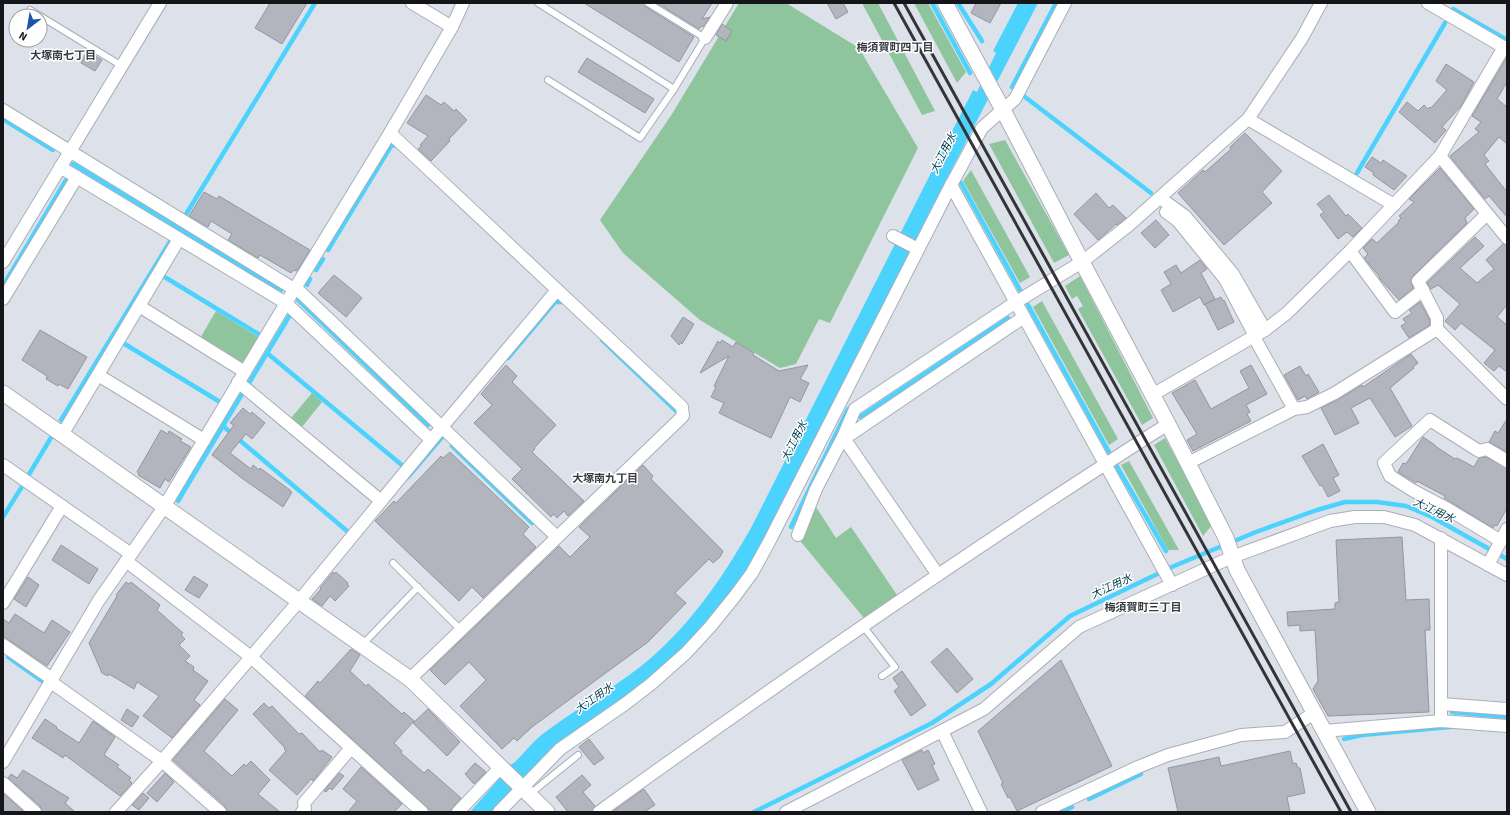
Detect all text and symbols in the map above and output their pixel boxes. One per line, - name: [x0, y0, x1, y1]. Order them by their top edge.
- north arrow: [8, 8, 48, 48]
- text: N: [16, 28, 30, 44]
- district label: 梅須賀町四丁目: [857, 40, 934, 55]
- district label: 大塚南七丁目: [30, 48, 96, 63]
- water label: 大江用水: [927, 129, 961, 176]
- water label: 大江用水: [778, 417, 812, 464]
- district label: 大塚南九丁目: [572, 471, 638, 486]
- water label: 大江用水: [1411, 494, 1458, 527]
- water label: 大江用水: [1088, 570, 1135, 603]
- district label: 梅須賀町三丁目: [1105, 600, 1182, 615]
- water label: 大江用水: [572, 679, 617, 717]

